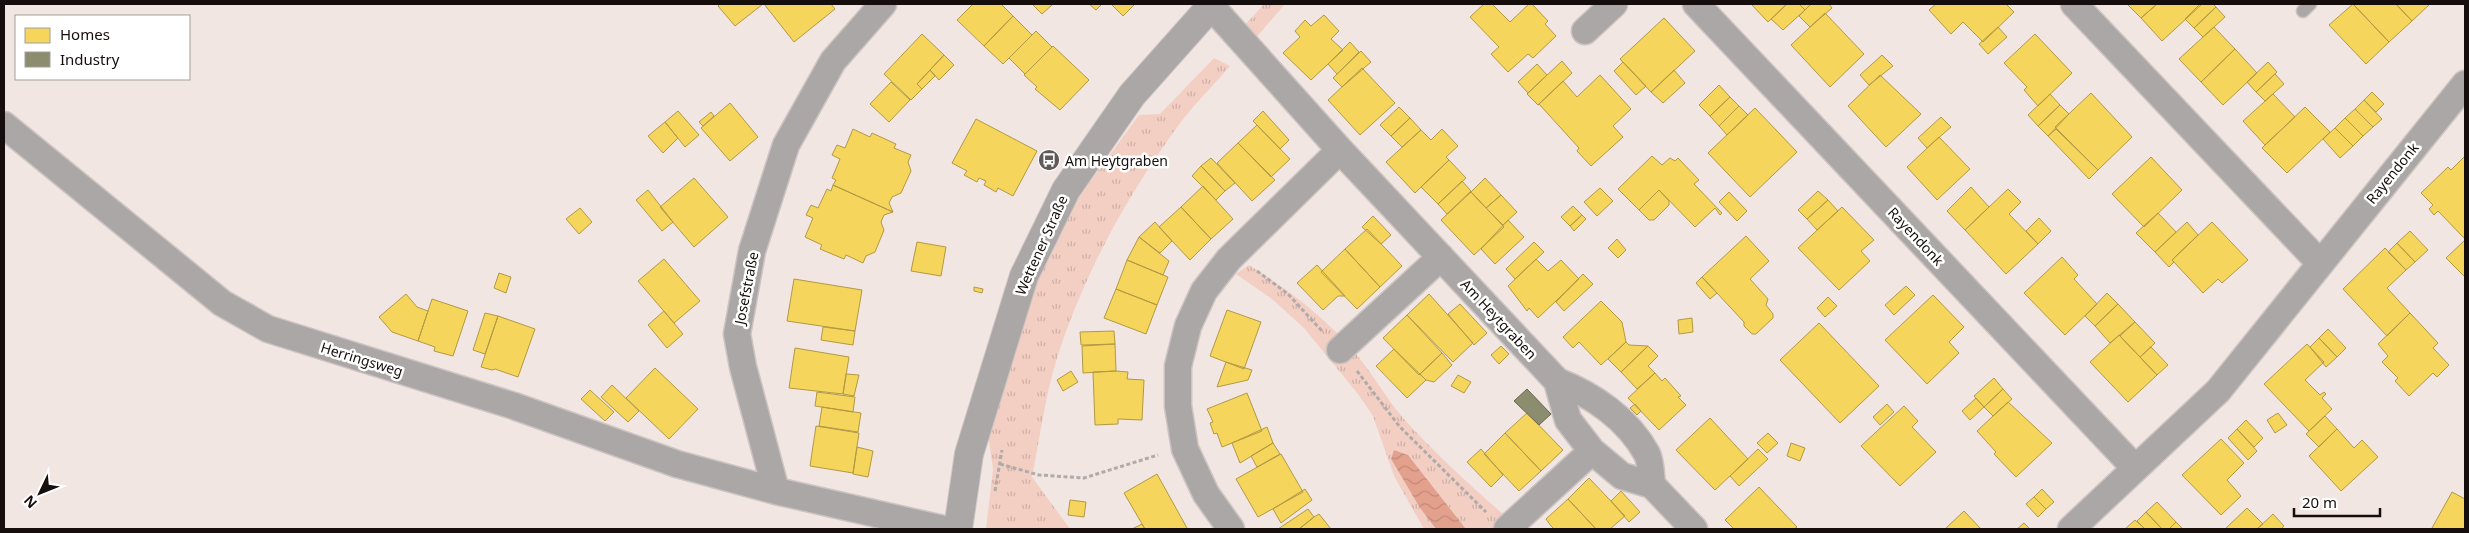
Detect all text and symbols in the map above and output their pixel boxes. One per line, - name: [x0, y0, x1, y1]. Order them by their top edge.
- legend: [15, 15, 190, 80]
- text: Homes: [60, 24, 110, 44]
- text: Industry: [60, 49, 120, 69]
- street label: Rayendonk: [2361, 138, 2423, 208]
- bus stop icon: Am Heytgraben: [1037, 148, 1061, 172]
- place label: Am Heytgraben: [1065, 151, 1168, 170]
- street label: Wettener Straße: [1010, 192, 1072, 298]
- street label: Rayendonk: [1884, 203, 1948, 270]
- street label: Josefstraße: [729, 250, 762, 328]
- street label: Am Heytgraben: [1457, 275, 1541, 363]
- street label: Herringsweg: [319, 337, 405, 381]
- north arrow: [15, 468, 65, 518]
- scale bar: [2294, 486, 2380, 518]
- text: N: [19, 492, 41, 513]
- text: 20 m: [2302, 492, 2337, 512]

